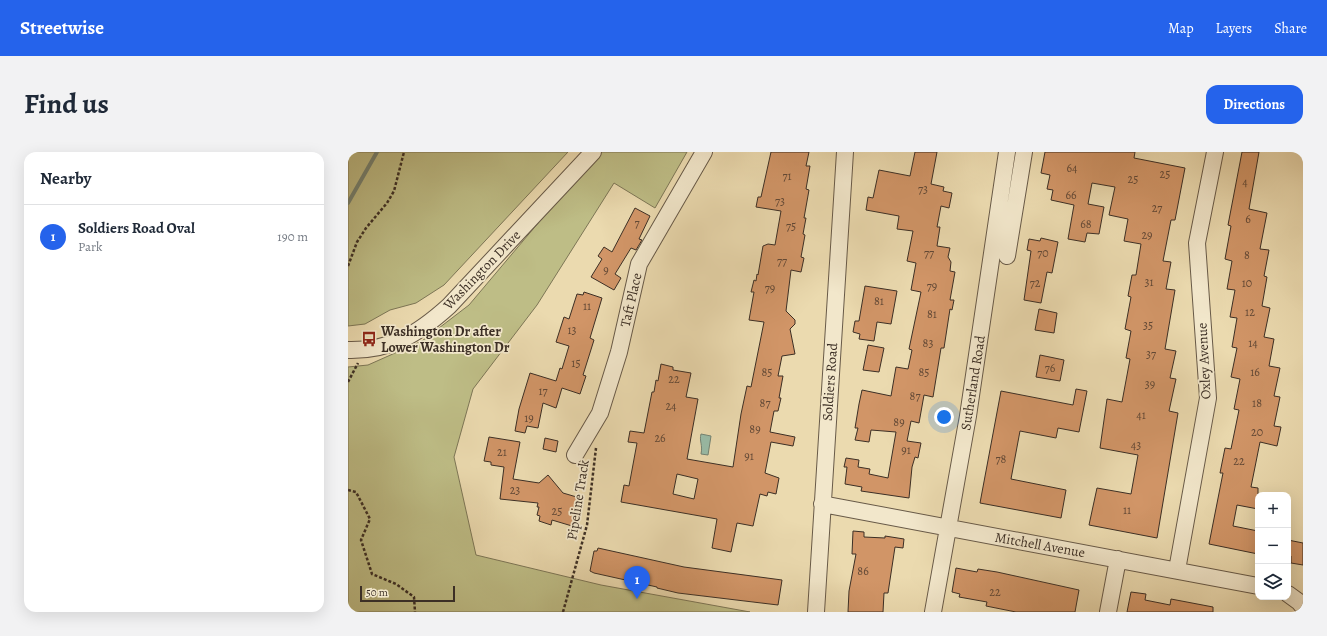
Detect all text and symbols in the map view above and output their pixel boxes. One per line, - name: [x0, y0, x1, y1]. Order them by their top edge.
- text: Streetwise: [20, 15, 104, 41]
- text: Map: [1168, 19, 1194, 38]
- text: Layers: [1216, 19, 1252, 38]
- text: Share: [1274, 19, 1307, 38]
- text: Find us: [24, 85, 109, 123]
- button: Directions: [1206, 85, 1303, 124]
- house number: 64: [1067, 160, 1078, 176]
- house number: 25: [1160, 166, 1170, 182]
- text: Nearby: [40, 167, 91, 190]
- house number: 71: [782, 168, 792, 184]
- house number: 25: [1128, 171, 1138, 187]
- house number: 4: [1242, 174, 1248, 190]
- house number: 73: [918, 181, 928, 197]
- house number: 66: [1065, 187, 1077, 203]
- house number: 73: [775, 193, 785, 209]
- house number: 27: [1152, 200, 1163, 216]
- house number: 6: [1245, 211, 1251, 227]
- house number: 7: [634, 215, 640, 231]
- house number: 68: [1080, 216, 1092, 232]
- text: Soldiers Road Oval: [78, 218, 195, 238]
- house number: 75: [786, 218, 796, 234]
- street label: Washington Drive: [438, 226, 525, 315]
- house number: 29: [1141, 227, 1153, 243]
- text: 1: [51, 228, 55, 245]
- text: 190 m: [277, 228, 308, 245]
- text: Park: [78, 238, 102, 255]
- house number: 77: [924, 245, 935, 261]
- house number: 70: [1037, 245, 1049, 261]
- house number: 8: [1244, 247, 1250, 263]
- house number: 77: [777, 253, 788, 269]
- house number: 9: [603, 262, 609, 278]
- street label: Taft Place: [616, 271, 646, 329]
- house number: 31: [1144, 274, 1154, 290]
- house number: 72: [1030, 275, 1041, 291]
- house number: 10: [1242, 275, 1252, 291]
- house number: 79: [927, 278, 937, 294]
- house number: 79: [765, 280, 775, 296]
- house number: 81: [874, 293, 884, 309]
- house number: 11: [583, 298, 591, 314]
- house number: 12: [1245, 304, 1255, 320]
- house number: 81: [927, 306, 937, 322]
- house number: 35: [1143, 317, 1153, 333]
- place label: Washington Dr after Lower Washington Dr: [380, 322, 510, 357]
- house number: 13: [567, 322, 577, 338]
- street label: Oxley Avenue: [1193, 322, 1215, 400]
- bus stop icon: Washington Dr after Lower Washington Dr: [360, 330, 378, 348]
- street label: Sutherland Road: [956, 334, 990, 432]
- house number: 83: [923, 335, 933, 351]
- house number: 14: [1248, 335, 1258, 351]
- street label: Soldiers Road: [818, 342, 842, 422]
- house number: 37: [1146, 346, 1157, 362]
- house number: 15: [571, 355, 581, 371]
- house number: 76: [1045, 360, 1056, 376]
- house number: 85: [762, 364, 772, 380]
- house number: 85: [919, 364, 929, 380]
- house number: 16: [1250, 364, 1260, 380]
- house number: 22: [668, 371, 680, 387]
- house number: 39: [1145, 376, 1155, 392]
- house number: 17: [538, 383, 549, 399]
- house number: 87: [910, 388, 921, 404]
- house number: 87: [760, 395, 771, 411]
- house number: 18: [1252, 395, 1262, 411]
- house number: 24: [665, 398, 677, 414]
- your location: [934, 407, 954, 427]
- house number: 41: [1136, 407, 1146, 423]
- house number: 19: [524, 410, 534, 426]
- house number: 89: [893, 414, 905, 430]
- house number: 89: [749, 421, 761, 437]
- house number: 20: [1251, 424, 1263, 440]
- house number: 26: [654, 430, 666, 446]
- house number: 43: [1131, 437, 1141, 453]
- house number: 91: [901, 442, 911, 458]
- house number: 21: [497, 444, 507, 460]
- house number: 91: [744, 448, 754, 464]
- house number: 78: [996, 451, 1007, 467]
- house number: 22: [1233, 453, 1245, 469]
- street label: Pipeline Track: [562, 458, 594, 542]
- house number: 23: [510, 482, 520, 498]
- map controls: [1255, 492, 1291, 600]
- button: +: [1255, 492, 1291, 528]
- house number: 11: [1123, 502, 1131, 518]
- house number: 25: [552, 503, 562, 519]
- street label: Mitchell Avenue: [993, 528, 1087, 562]
- button: −: [1255, 528, 1291, 564]
- house number: 86: [857, 563, 869, 579]
- button: layers: [1255, 564, 1291, 600]
- pin: 1: [624, 566, 650, 599]
- scale bar: [360, 584, 455, 603]
- house number: 22: [989, 584, 1001, 600]
- text: 50 m: [366, 585, 388, 600]

